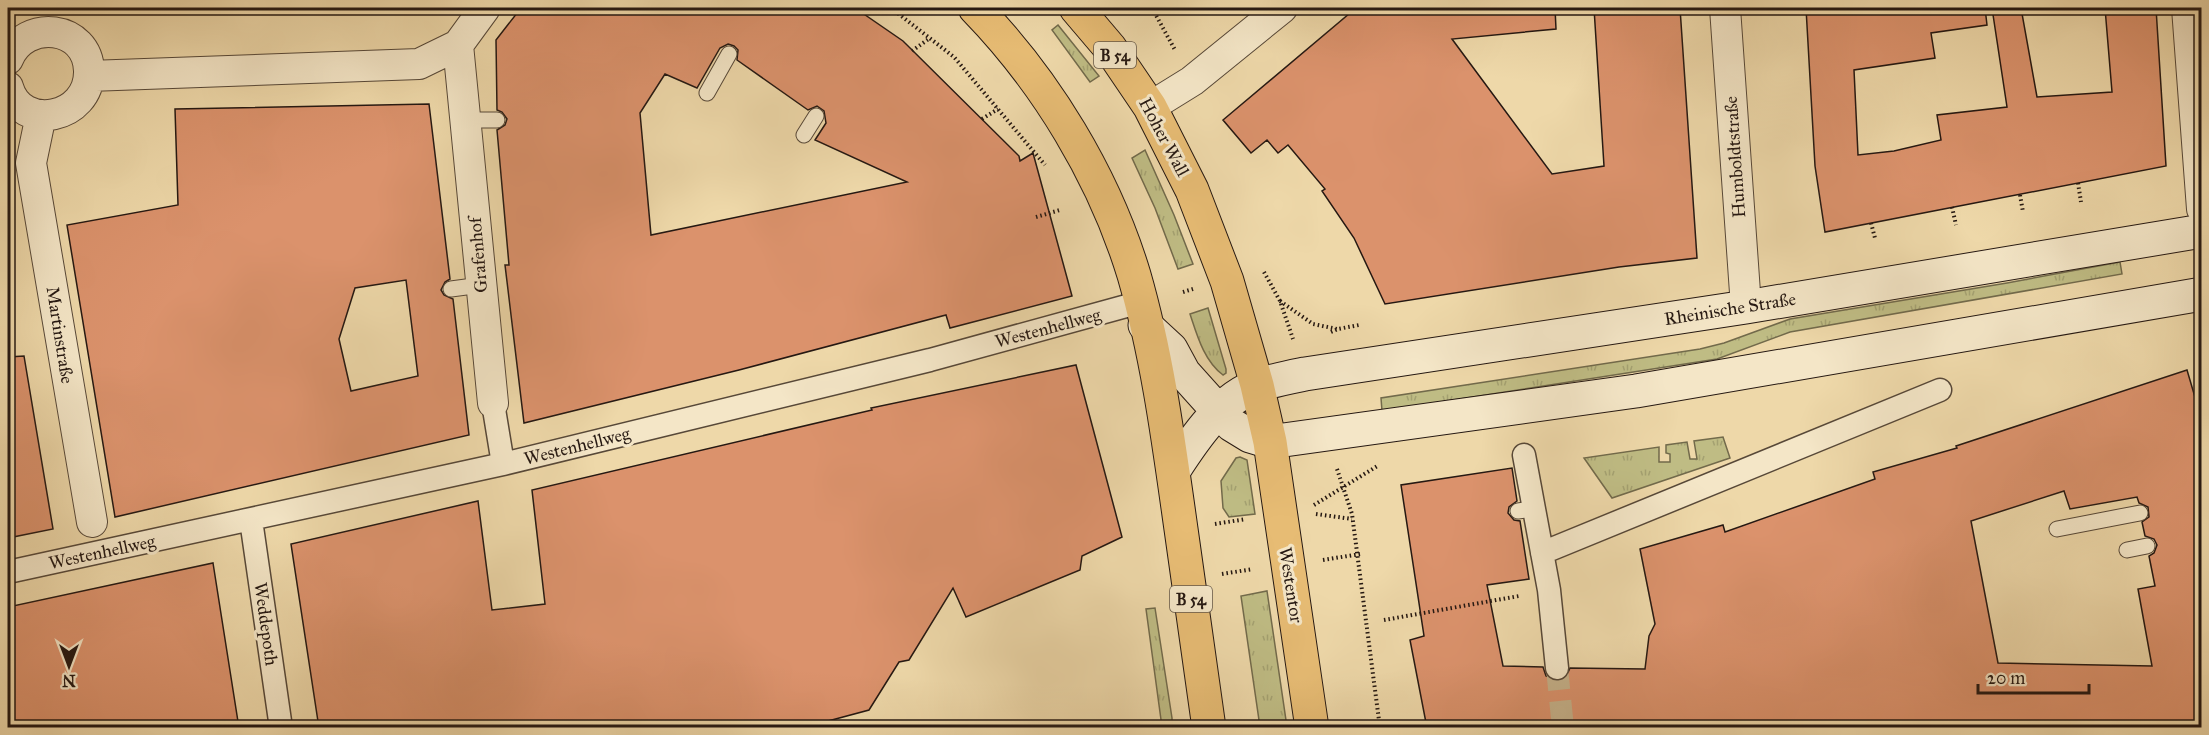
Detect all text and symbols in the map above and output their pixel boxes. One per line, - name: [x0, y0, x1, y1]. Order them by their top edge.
- road number: B 54: [1094, 42, 1136, 68]
- street label: Hoher Wall: [1134, 94, 1194, 180]
- street label: Humboldtstraße: [1720, 95, 1750, 219]
- street label: Grafenhof: [463, 213, 492, 294]
- street label: Martinstraße: [41, 285, 79, 385]
- street label: Rheinische Straße: [1663, 288, 1797, 330]
- street label: Westenhellweg: [993, 303, 1104, 354]
- street label: Westenhellweg: [522, 422, 633, 471]
- street label: Westenhellweg: [47, 530, 158, 575]
- street label: Westentor: [1274, 546, 1308, 625]
- street label: Weddepoth: [249, 581, 283, 667]
- road number: B 54: [1170, 586, 1212, 612]
- north arrow: [39, 636, 99, 696]
- scale bar: [1978, 657, 2089, 695]
- text: 20 m: [1987, 667, 2025, 689]
- text: N: [62, 671, 76, 690]

